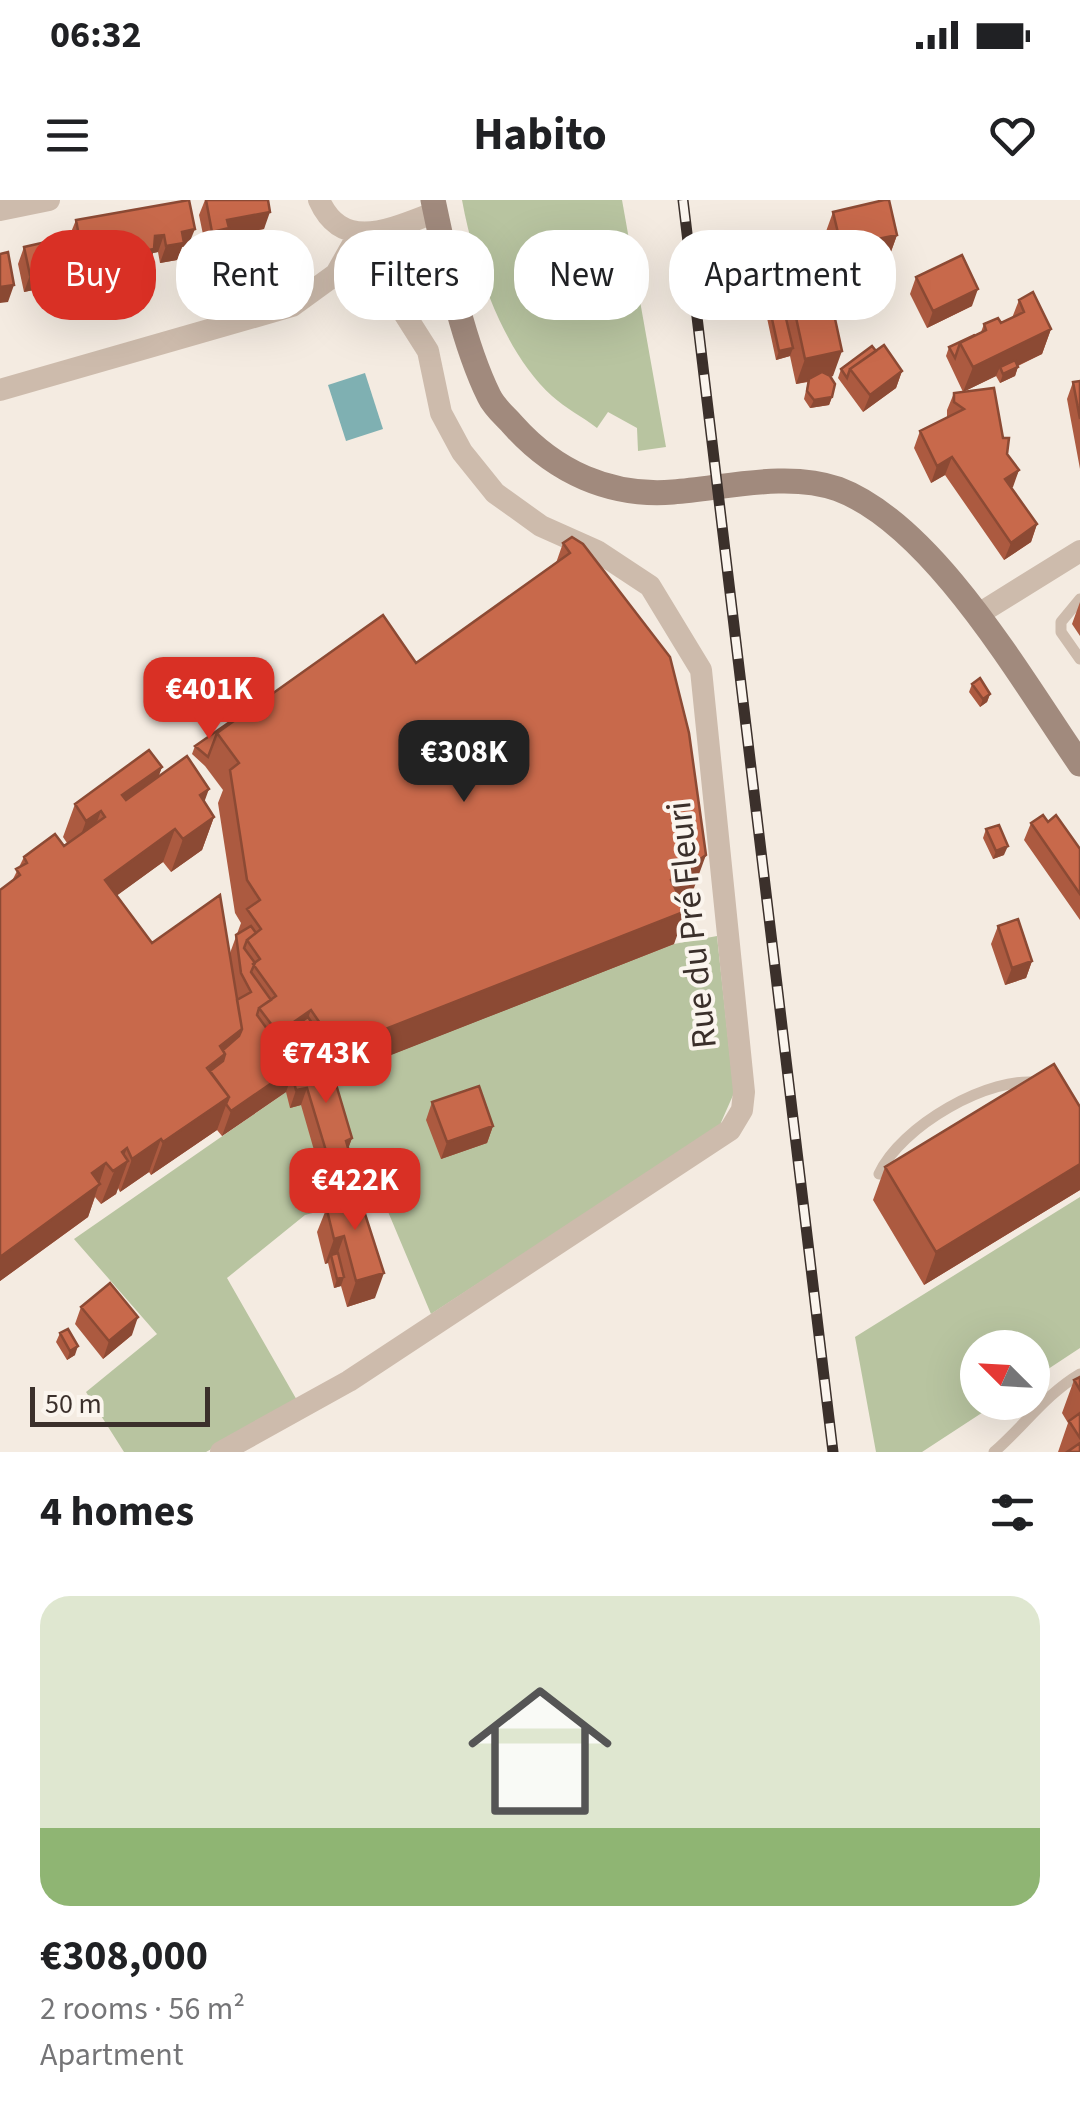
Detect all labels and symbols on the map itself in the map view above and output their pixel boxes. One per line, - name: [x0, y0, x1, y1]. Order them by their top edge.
- pin: €401K: [139, 657, 279, 742]
- pin: €308K: [394, 720, 534, 805]
- street label: Rue du Pré Fleuri: [654, 799, 730, 1051]
- pin: €743K: [256, 1021, 396, 1106]
- pin: €422K: [285, 1148, 425, 1233]
- north arrow: [960, 1330, 1050, 1420]
- scale bar: [30, 1382, 210, 1426]

